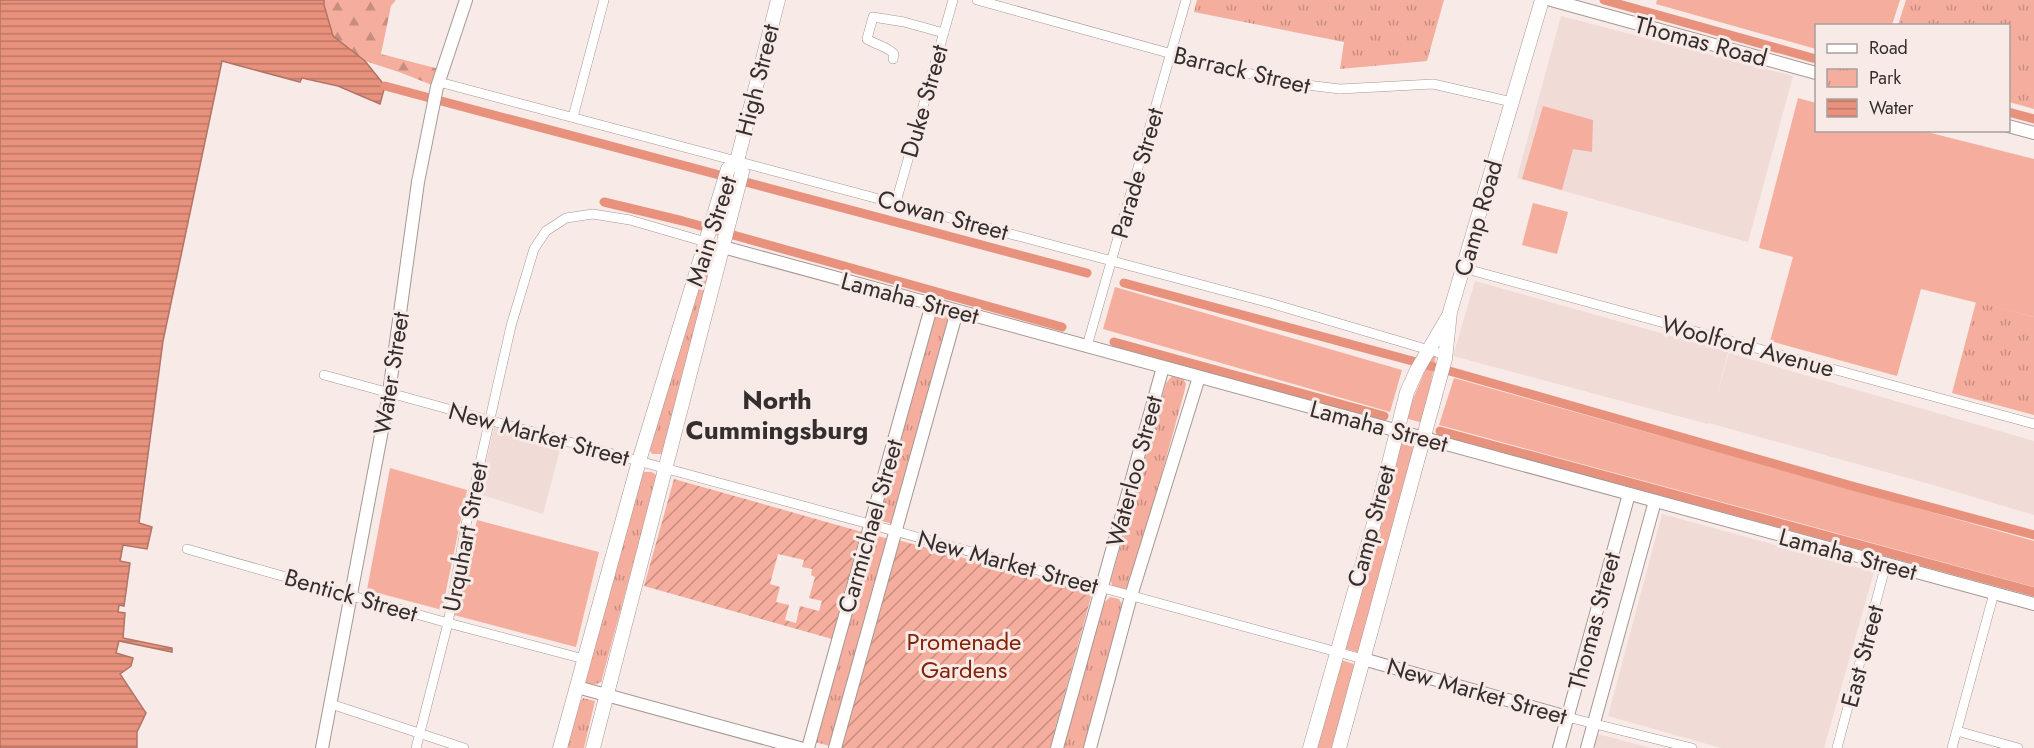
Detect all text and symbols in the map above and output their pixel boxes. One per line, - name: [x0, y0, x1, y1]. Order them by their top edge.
- street label: Thomas Road: [1631, 7, 1771, 75]
- street label: High Street: [726, 20, 788, 140]
- legend: [1815, 24, 2010, 132]
- text: Road: [1869, 35, 1908, 61]
- street label: Barrack Street: [1170, 37, 1314, 103]
- street label: Duke Street: [891, 40, 957, 162]
- text: Park: [1869, 65, 1901, 91]
- text: Water: [1869, 95, 1914, 121]
- street label: Parade Street: [1102, 103, 1172, 242]
- street label: Camp Road: [1445, 156, 1511, 280]
- street label: Main Street: [677, 171, 745, 291]
- street label: Cowan Street: [874, 181, 1013, 249]
- street label: Lamaha Street: [837, 263, 983, 333]
- street label: Woolford Avenue: [1658, 306, 1838, 386]
- street label: Water Street: [364, 309, 418, 437]
- district label: North Cummingsburg: [686, 381, 868, 449]
- street label: Waterloo Street: [1097, 391, 1171, 551]
- street label: Lamaha Street: [1306, 391, 1452, 461]
- street label: New Market Street: [445, 393, 634, 475]
- street label: Carmichael Street: [828, 435, 912, 617]
- street label: Urquhart Street: [433, 459, 497, 615]
- street label: Camp Street: [1338, 461, 1404, 591]
- street label: Lamaha Street: [1775, 519, 1921, 589]
- street label: New Market Street: [914, 521, 1103, 603]
- street label: Thomas Street: [1559, 548, 1629, 694]
- street label: Bentick Street: [280, 559, 422, 631]
- street label: East Street: [1832, 601, 1893, 711]
- park label: Promenade Gardens: [907, 624, 1021, 687]
- street label: New Market Street: [1383, 649, 1572, 734]

